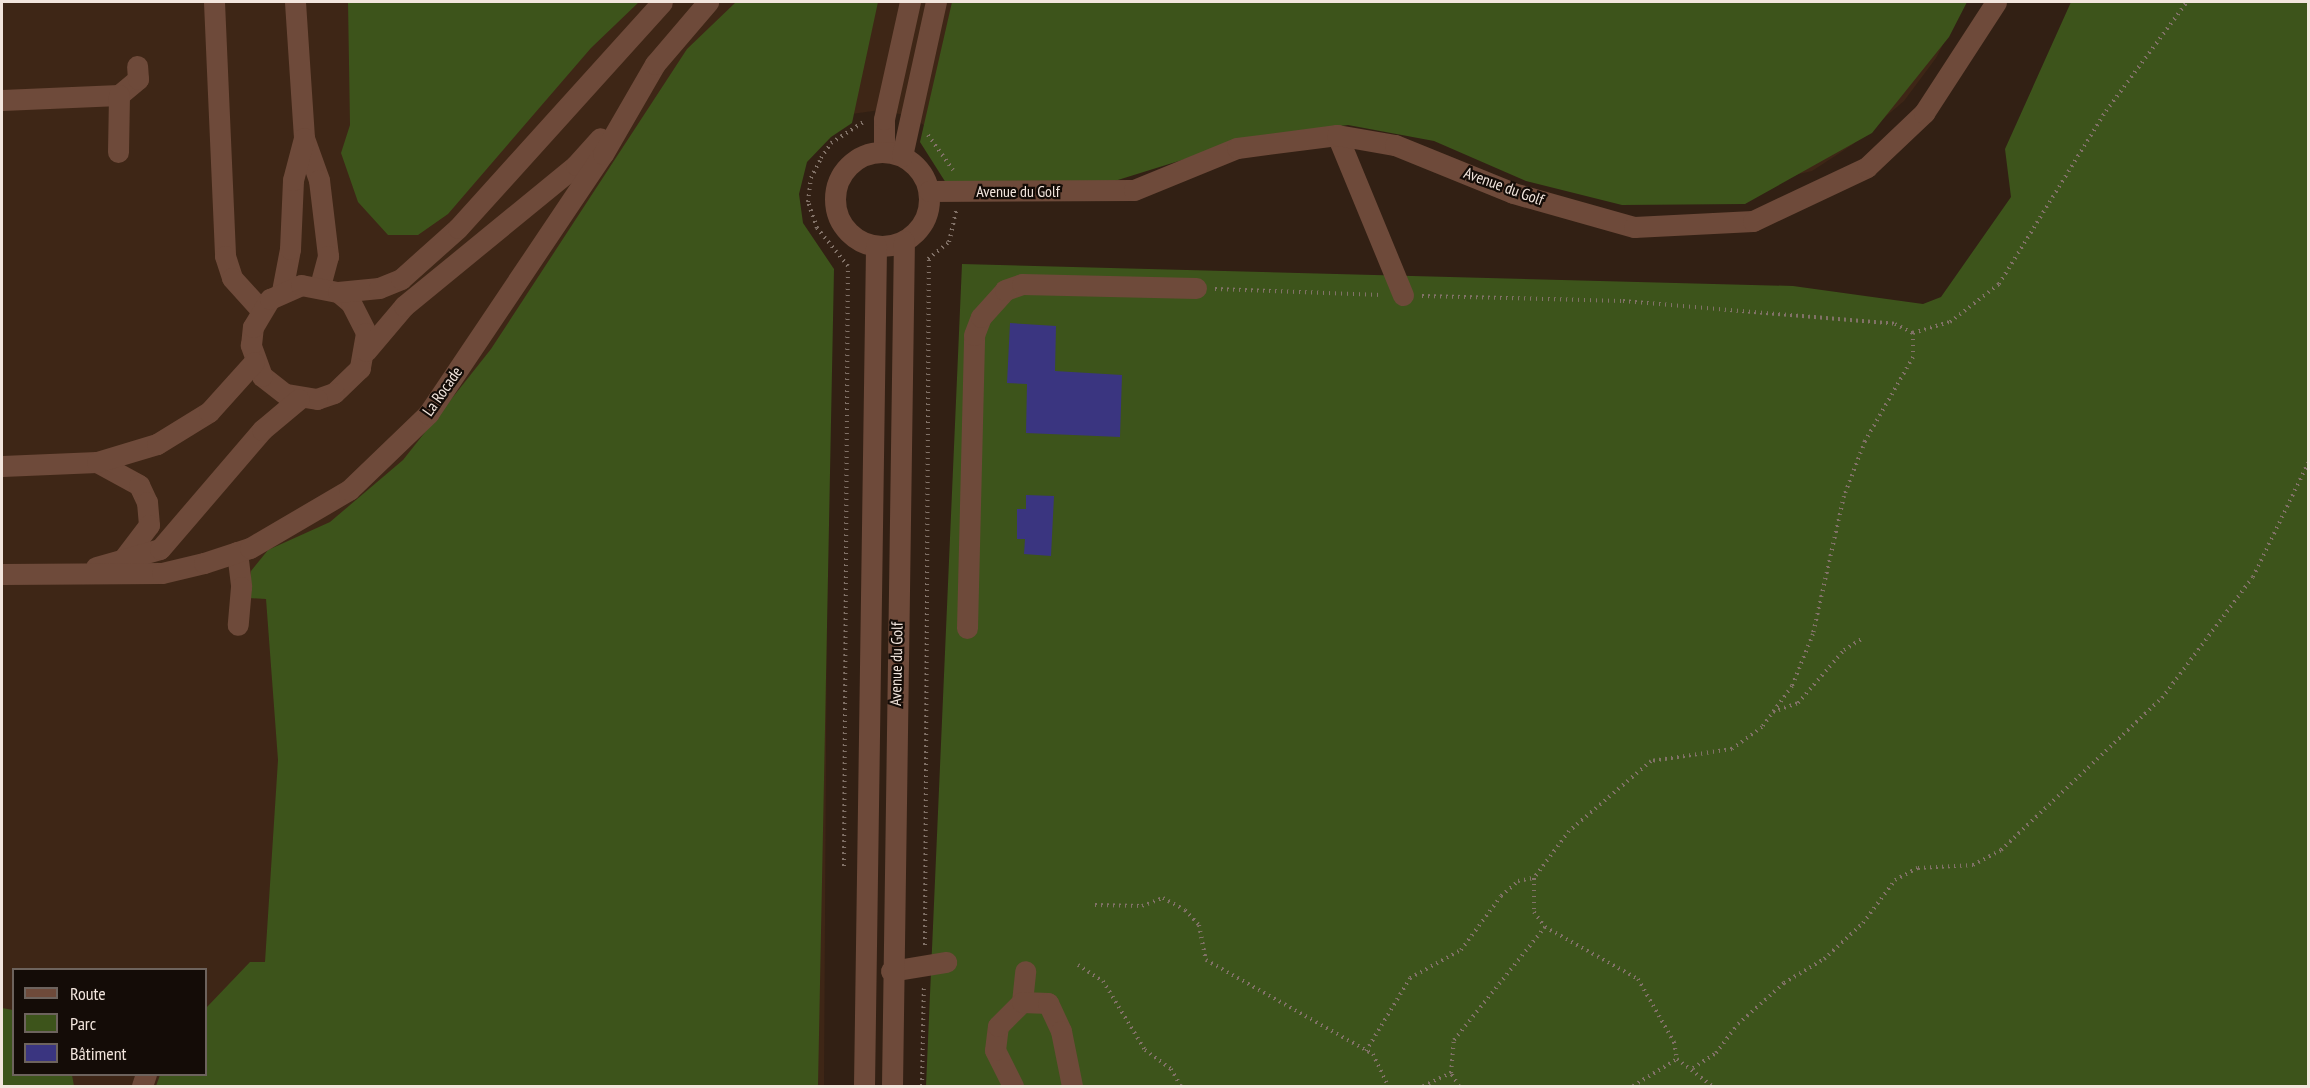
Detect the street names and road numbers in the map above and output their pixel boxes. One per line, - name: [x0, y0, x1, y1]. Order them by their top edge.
- street label: Avenue du Golf: [1461, 163, 1547, 209]
- street label: Avenue du Golf: [976, 181, 1060, 201]
- street label: La Rocade: [418, 363, 466, 419]
- street label: Avenue du Golf: [886, 622, 906, 706]

